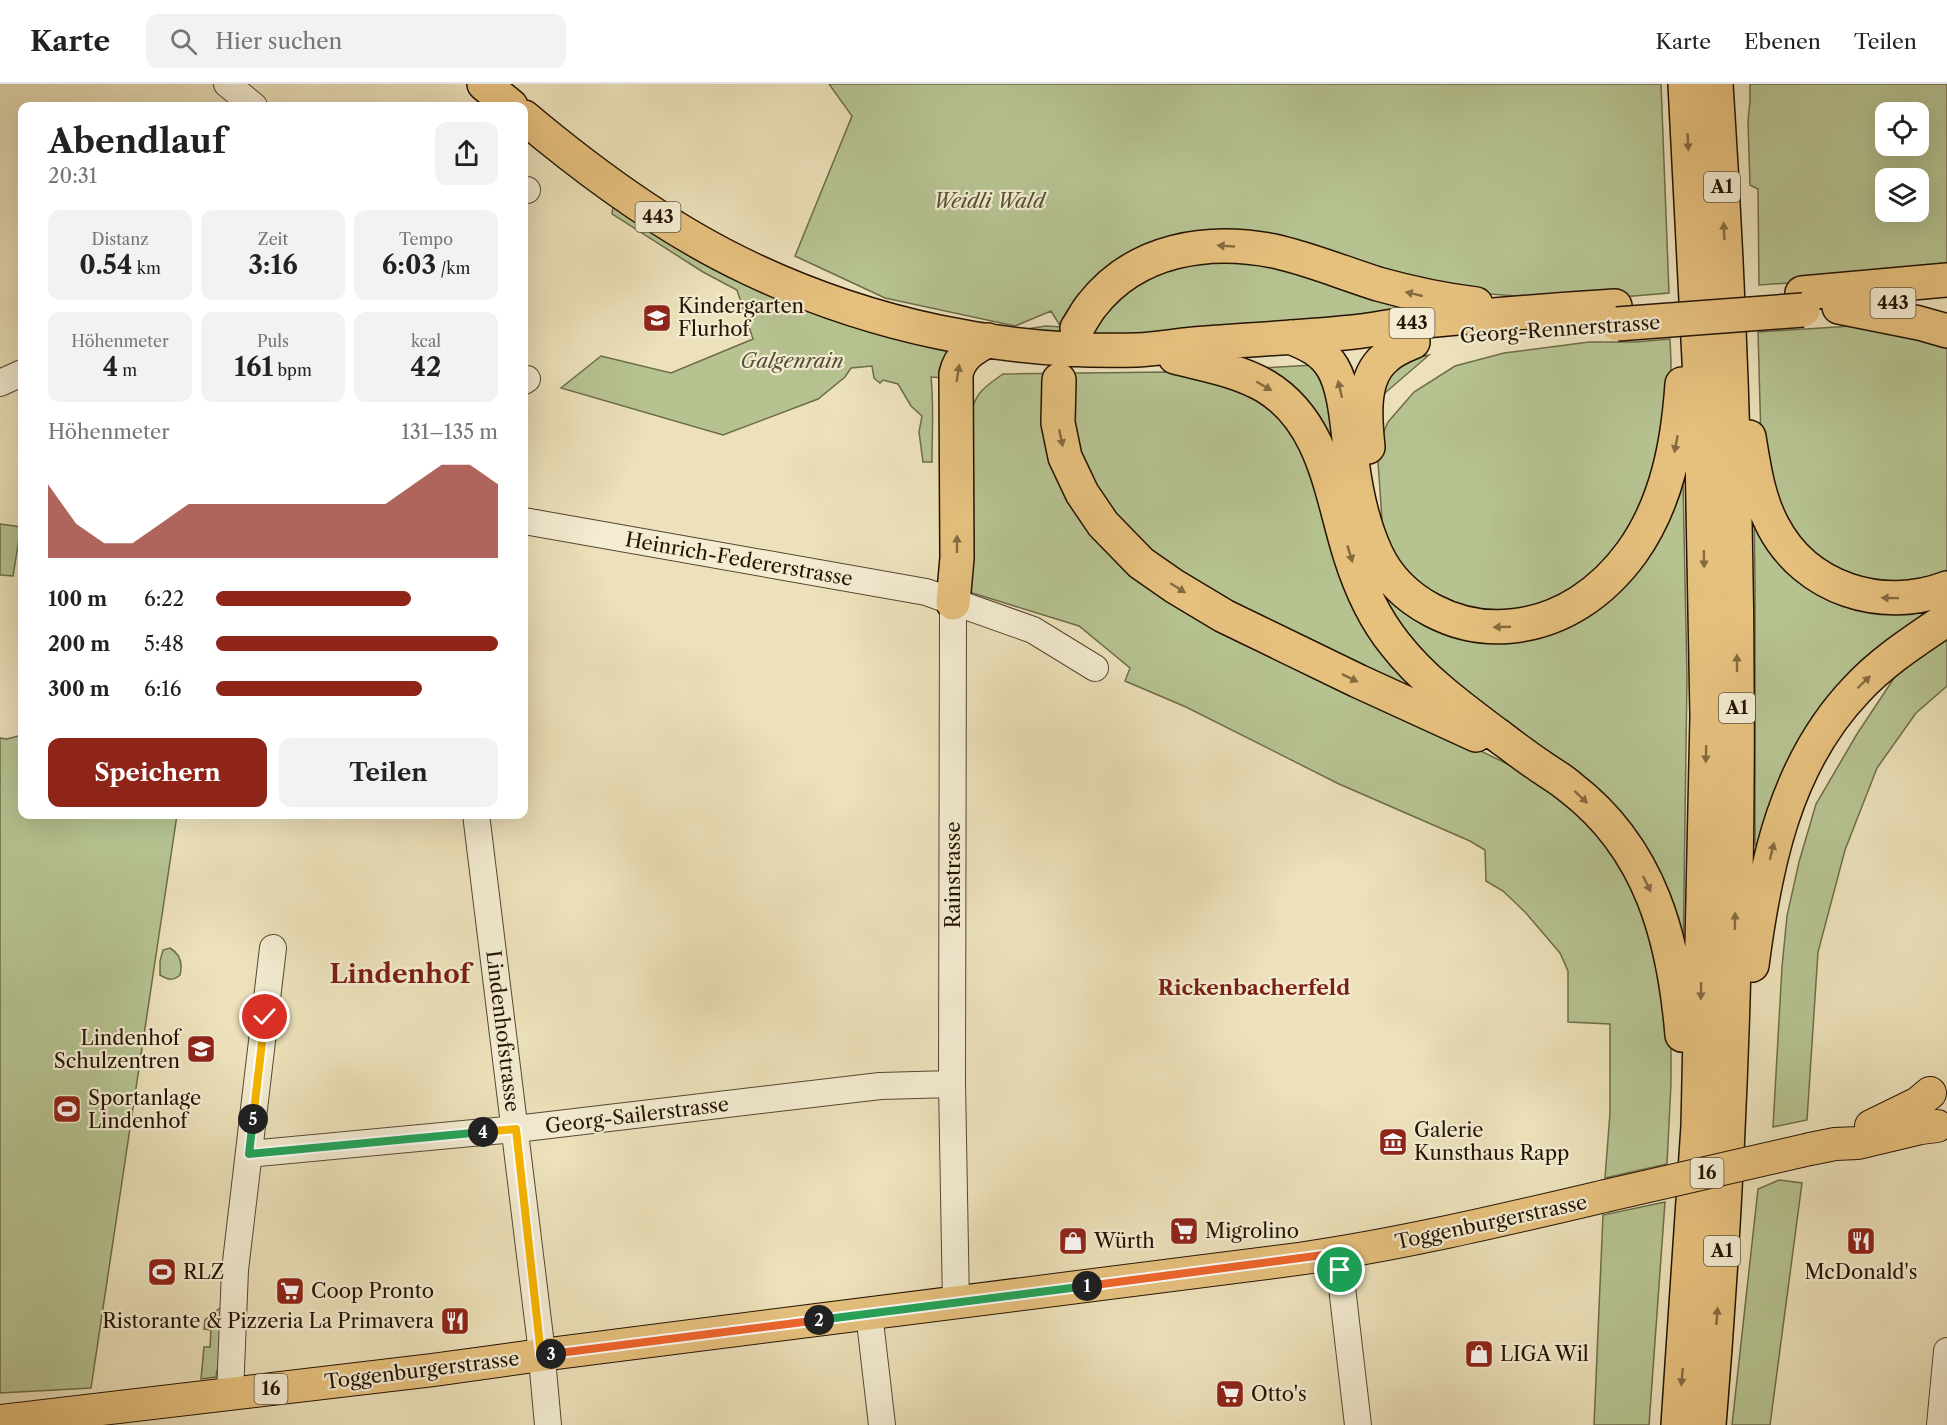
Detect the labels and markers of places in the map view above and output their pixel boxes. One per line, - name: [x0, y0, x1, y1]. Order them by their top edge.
- place label: Kindergarten Flurhof: [678, 294, 805, 341]
- school or university icon: Kindergarten Flurhof: [641, 302, 673, 334]
- pin: [239, 991, 290, 1042]
- place label: Lindenhof Schulzentren: [54, 1026, 183, 1073]
- school or university icon: Lindenhof Schulzentren: [185, 1033, 217, 1065]
- place label: Sportanlage Lindenhof: [88, 1086, 201, 1133]
- sports icon: Sportanlage Lindenhof: [51, 1093, 83, 1125]
- pin: 5: [238, 1104, 268, 1134]
- pin: 4: [468, 1117, 498, 1147]
- place label: Galerie Kunsthaus Rapp: [1414, 1118, 1569, 1165]
- museum icon: Galerie Kunsthaus Rapp: [1377, 1126, 1409, 1158]
- supermarket icon: Migrolino: [1168, 1215, 1200, 1247]
- place label: Migrolino: [1205, 1219, 1299, 1243]
- shop icon: Würth: [1057, 1225, 1089, 1257]
- restaurant icon: McDonald's: [1845, 1225, 1877, 1257]
- place label: Würth: [1093, 1229, 1155, 1253]
- pin: [1314, 1244, 1365, 1295]
- sports icon: RLZ: [146, 1256, 178, 1288]
- place label: RLZ: [183, 1260, 224, 1284]
- place label: McDonald's: [1805, 1260, 1917, 1284]
- pin: 1: [1072, 1271, 1102, 1301]
- supermarket icon: Coop Pronto: [274, 1275, 306, 1307]
- place label: Coop Pronto: [311, 1279, 434, 1303]
- restaurant icon: Ristorante & Pizzeria La Primavera: [439, 1305, 471, 1337]
- pin: 2: [804, 1305, 834, 1335]
- place label: Ristorante & Pizzeria La Primavera: [102, 1309, 434, 1333]
- shop icon: LIGA Wil: [1463, 1338, 1495, 1370]
- pin: 3: [536, 1339, 566, 1369]
- place label: LIGA Wil: [1500, 1342, 1589, 1366]
- supermarket icon: Otto's: [1214, 1378, 1246, 1410]
- place label: Otto's: [1251, 1382, 1307, 1406]

